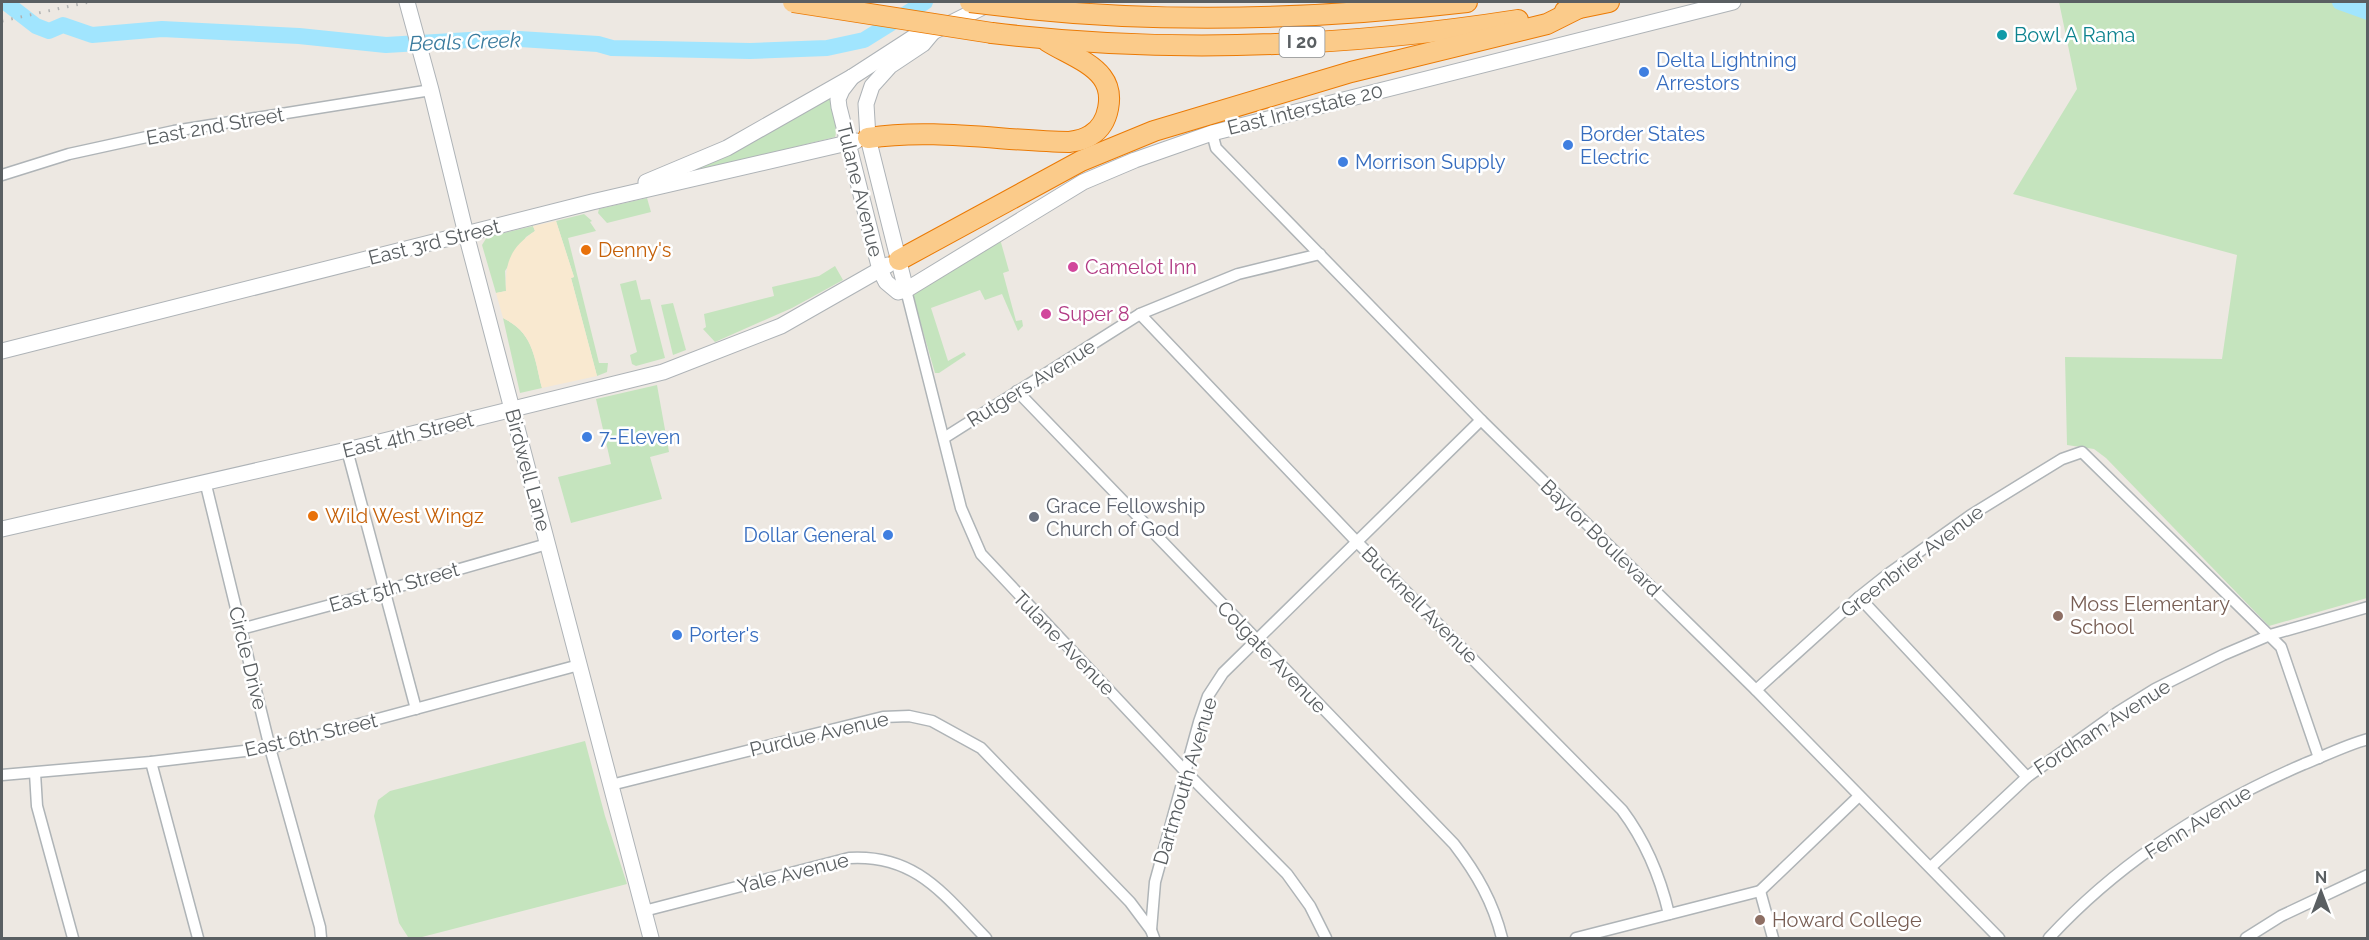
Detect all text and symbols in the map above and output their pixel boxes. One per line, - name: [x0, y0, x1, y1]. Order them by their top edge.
- place label: Bowl A Rama: [2014, 23, 2136, 47]
- water label: Beals Creek: [408, 27, 522, 56]
- road number: I 20: [1280, 27, 1324, 57]
- marker: Bowl A Rama: [1995, 28, 2009, 42]
- place label: Delta Lightning Arrestors: [1656, 48, 1797, 95]
- marker: Delta Lightning Arrestors: [1637, 65, 1651, 79]
- street label: East Interstate 20: [1225, 78, 1385, 140]
- street label: East 2nd Street: [144, 102, 286, 150]
- street label: Tulane Avenue: [832, 121, 888, 260]
- place label: Border States Electric: [1580, 122, 1705, 169]
- marker: Border States Electric: [1561, 138, 1575, 152]
- place label: Morrison Supply: [1355, 150, 1506, 174]
- marker: Morrison Supply: [1336, 155, 1350, 169]
- street label: East 3rd Street: [366, 214, 503, 270]
- place label: Denny's: [598, 238, 671, 262]
- marker: Denny's: [579, 243, 593, 257]
- place label: Camelot Inn: [1085, 255, 1197, 279]
- marker: Camelot Inn: [1066, 260, 1080, 274]
- place label: Super 8: [1058, 302, 1130, 326]
- marker: Super 8: [1039, 307, 1053, 321]
- street label: Rutgers Avenue: [962, 334, 1100, 432]
- street label: Birdwell Lane: [500, 406, 556, 534]
- street label: East 4th Street: [340, 407, 476, 463]
- place label: 7-Eleven: [599, 425, 680, 449]
- marker: 7-Eleven: [580, 430, 594, 444]
- street label: Baylor Boulevard: [1536, 474, 1666, 602]
- place label: Grace Fellowship Church of God: [1046, 494, 1205, 541]
- street label: Greenbrier Avenue: [1836, 499, 1988, 623]
- place label: Wild West Wingz: [325, 504, 484, 528]
- marker: Wild West Wingz: [306, 509, 320, 523]
- marker: Grace Fellowship Church of God: [1027, 510, 1041, 524]
- place label: Dollar General: [744, 523, 877, 547]
- marker: Dollar General: [881, 528, 895, 542]
- street label: Bucknell Avenue: [1357, 542, 1484, 669]
- street label: East 5th Street: [326, 557, 462, 617]
- street label: Tulane Avenue: [1008, 585, 1120, 701]
- place label: Moss Elementary School: [2070, 592, 2230, 639]
- street label: Colgate Avenue: [1212, 596, 1332, 718]
- street label: Circle Drive: [224, 604, 272, 712]
- marker: Moss Elementary School: [2051, 609, 2065, 623]
- place label: Porter's: [689, 623, 759, 647]
- marker: Porter's: [670, 628, 684, 642]
- street label: Fordham Avenue: [2029, 674, 2175, 780]
- street label: Dartmouth Avenue: [1148, 694, 1222, 868]
- street label: Purdue Avenue: [747, 706, 891, 762]
- street label: East 6th Street: [242, 708, 380, 762]
- street label: Fenn Avenue: [2140, 780, 2256, 864]
- street label: Yale Avenue: [735, 848, 851, 898]
- north arrow: [2291, 862, 2351, 922]
- text: N: [2315, 868, 2327, 887]
- place label: Howard College: [1772, 908, 1922, 932]
- marker: Howard College: [1753, 913, 1767, 927]

